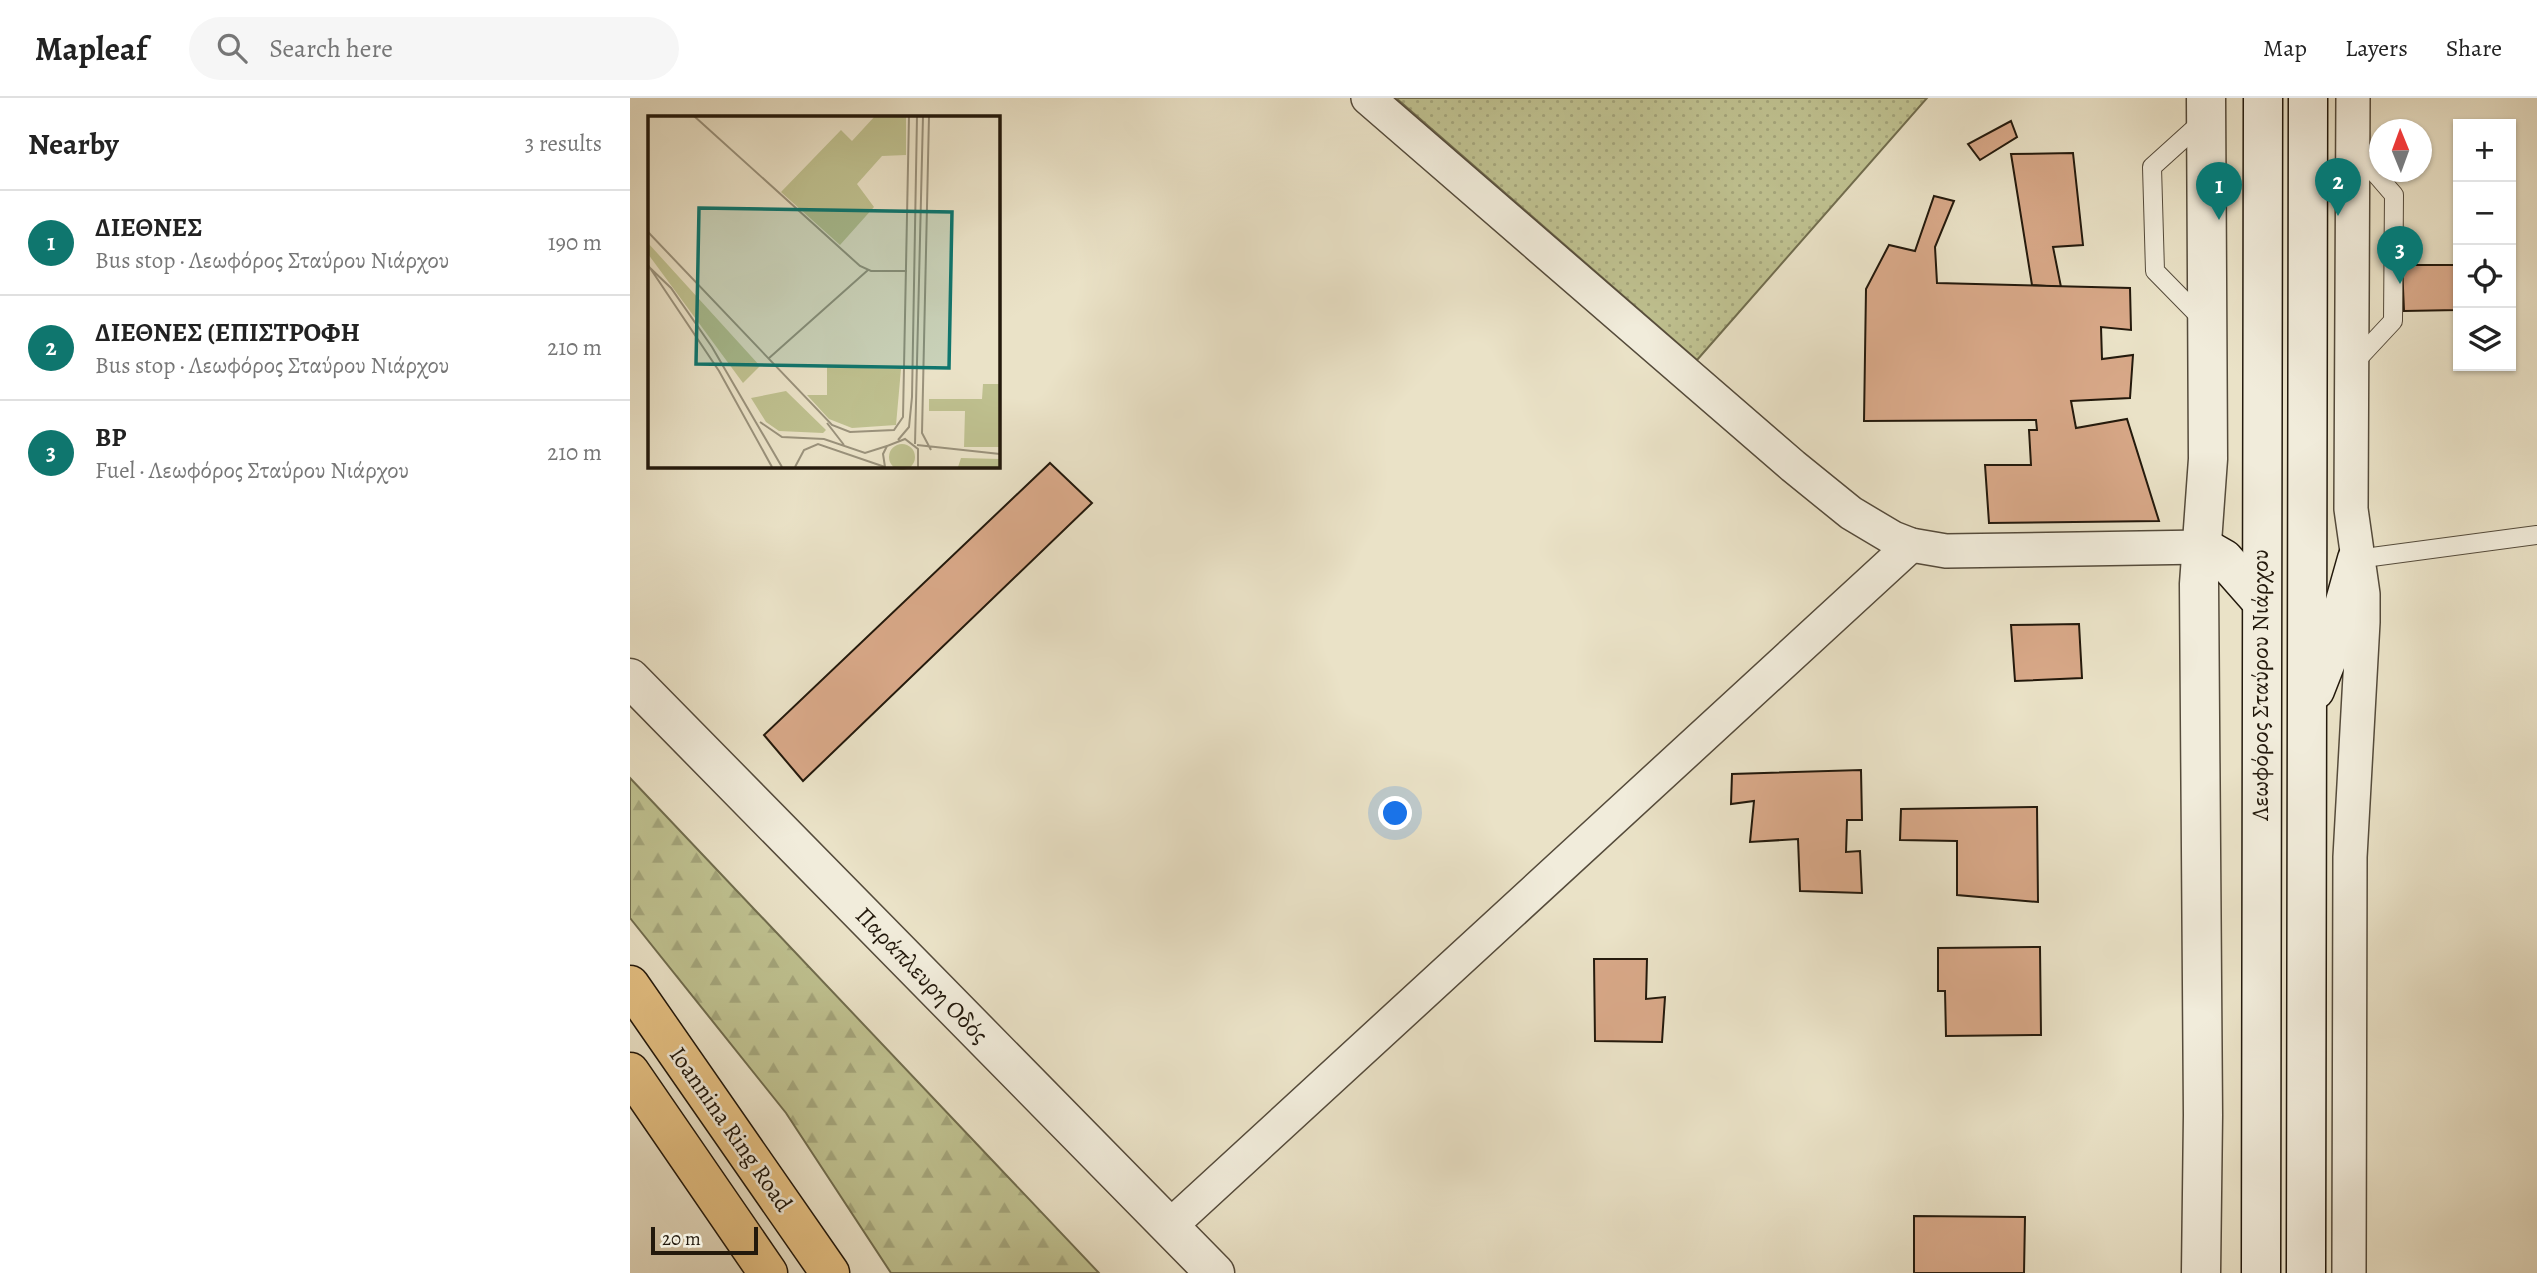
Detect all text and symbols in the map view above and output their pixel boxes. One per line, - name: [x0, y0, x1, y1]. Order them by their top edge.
- search box: [189, 17, 679, 80]
- text: Mapleaf: [35, 26, 147, 71]
- icon: search: [213, 29, 251, 67]
- text: Search here: [269, 31, 393, 66]
- text: Map: [2263, 32, 2307, 64]
- text: Layers: [2345, 32, 2408, 64]
- text: Share: [2446, 32, 2502, 64]
- inset map: [648, 116, 999, 467]
- north arrow: [2369, 119, 2432, 182]
- map controls: [2453, 119, 2516, 371]
- button: +: [2453, 119, 2516, 182]
- text: Nearby: [28, 124, 119, 164]
- text: 3 results: [525, 128, 602, 159]
- pin: 2: [2315, 158, 2361, 216]
- pin: 1: [2196, 162, 2242, 220]
- button: −: [2453, 182, 2516, 245]
- text: ΔΙΕΘΝΕΣ: [95, 210, 203, 245]
- pin: 3: [2377, 226, 2423, 284]
- text: 1: [47, 227, 55, 258]
- text: 190 m: [548, 227, 602, 258]
- text: Bus stop · Λεωφόρος Σταύρου Νιάρχου: [95, 245, 449, 276]
- button: locate: [2453, 245, 2516, 308]
- button: layers: [2453, 308, 2516, 371]
- text: ΔΙΕΘΝΕΣ (ΕΠΙΣΤΡΟΦΗ: [95, 315, 360, 350]
- text: 2: [45, 332, 57, 363]
- text: 210 m: [547, 332, 602, 363]
- text: Bus stop · Λεωφόρος Σταύρου Νιάρχου: [95, 350, 449, 381]
- text: BP: [95, 420, 126, 455]
- text: 3: [46, 437, 56, 468]
- text: 210 m: [547, 437, 602, 468]
- text: Fuel · Λεωφόρος Σταύρου Νιάρχου: [95, 455, 409, 486]
- street label: Λεωφόρος Σταύρου Νιάρχου: [2244, 549, 2276, 822]
- your location: [1378, 796, 1412, 830]
- street label: Παράπλευρη Οδός: [849, 900, 995, 1050]
- street label: Ioannina Ring Road: [662, 1040, 800, 1218]
- scale bar: [651, 1224, 758, 1256]
- text: 20 m: [662, 1226, 701, 1252]

